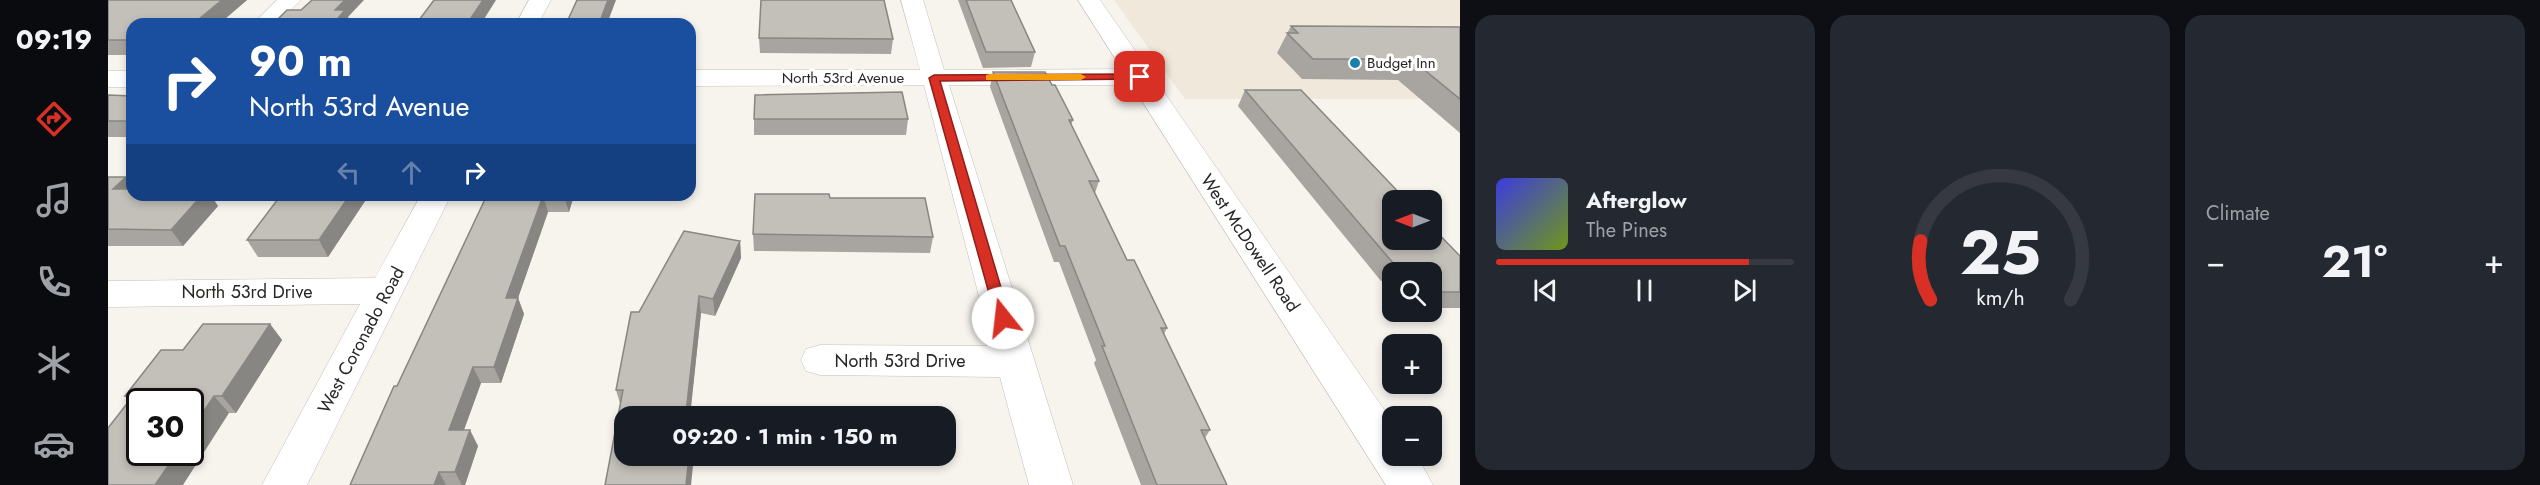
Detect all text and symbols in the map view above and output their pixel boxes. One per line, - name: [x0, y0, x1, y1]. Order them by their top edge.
- text: 09:19: [16, 20, 92, 59]
- text: 90 m: [249, 31, 352, 92]
- icon: right: [150, 42, 228, 120]
- pin: [1114, 51, 1165, 102]
- place label: Budget Inn: [1367, 52, 1436, 74]
- marker: Budget Inn: [1348, 56, 1362, 70]
- icon: arrive: [1123, 60, 1156, 93]
- street label: North 53rd Avenue: [782, 67, 905, 89]
- text: North 53rd Avenue: [249, 87, 470, 126]
- icon: directions: [33, 98, 75, 140]
- icon: left: [332, 156, 365, 189]
- icon: ahead: [395, 156, 428, 189]
- icon: right: [458, 156, 491, 189]
- street label: West McDowell Road: [1194, 169, 1306, 317]
- icon: music: [33, 179, 75, 221]
- text: Afterglow: [1586, 184, 1687, 216]
- north arrow: [1382, 190, 1442, 250]
- map controls: [1382, 190, 1442, 466]
- text: Climate: [2206, 199, 2270, 228]
- text: 25: [1959, 207, 2041, 297]
- text: The Pines: [1586, 216, 1667, 245]
- text: 21°: [2322, 229, 2387, 294]
- text: −: [2206, 238, 2225, 285]
- text: +: [2484, 238, 2504, 285]
- icon: phone: [33, 261, 75, 303]
- street label: West Coronado Road: [311, 262, 411, 418]
- button: search: [1382, 262, 1442, 322]
- icon: previous: [1529, 274, 1562, 307]
- icon: pause: [1628, 274, 1661, 307]
- icon: next: [1728, 274, 1761, 307]
- street label: North 53rd Drive: [182, 279, 312, 305]
- text: km/h: [1976, 282, 2024, 313]
- position arrow: [971, 286, 1035, 350]
- button: +: [1382, 334, 1442, 394]
- icon: climate: [33, 342, 75, 384]
- street label: North 53rd Drive: [835, 348, 965, 374]
- speed limit sign: 30: [126, 388, 204, 466]
- button: −: [1382, 406, 1442, 466]
- text: 09:20 · 1 min · 150 m: [672, 420, 898, 452]
- icon: car: [33, 423, 75, 465]

